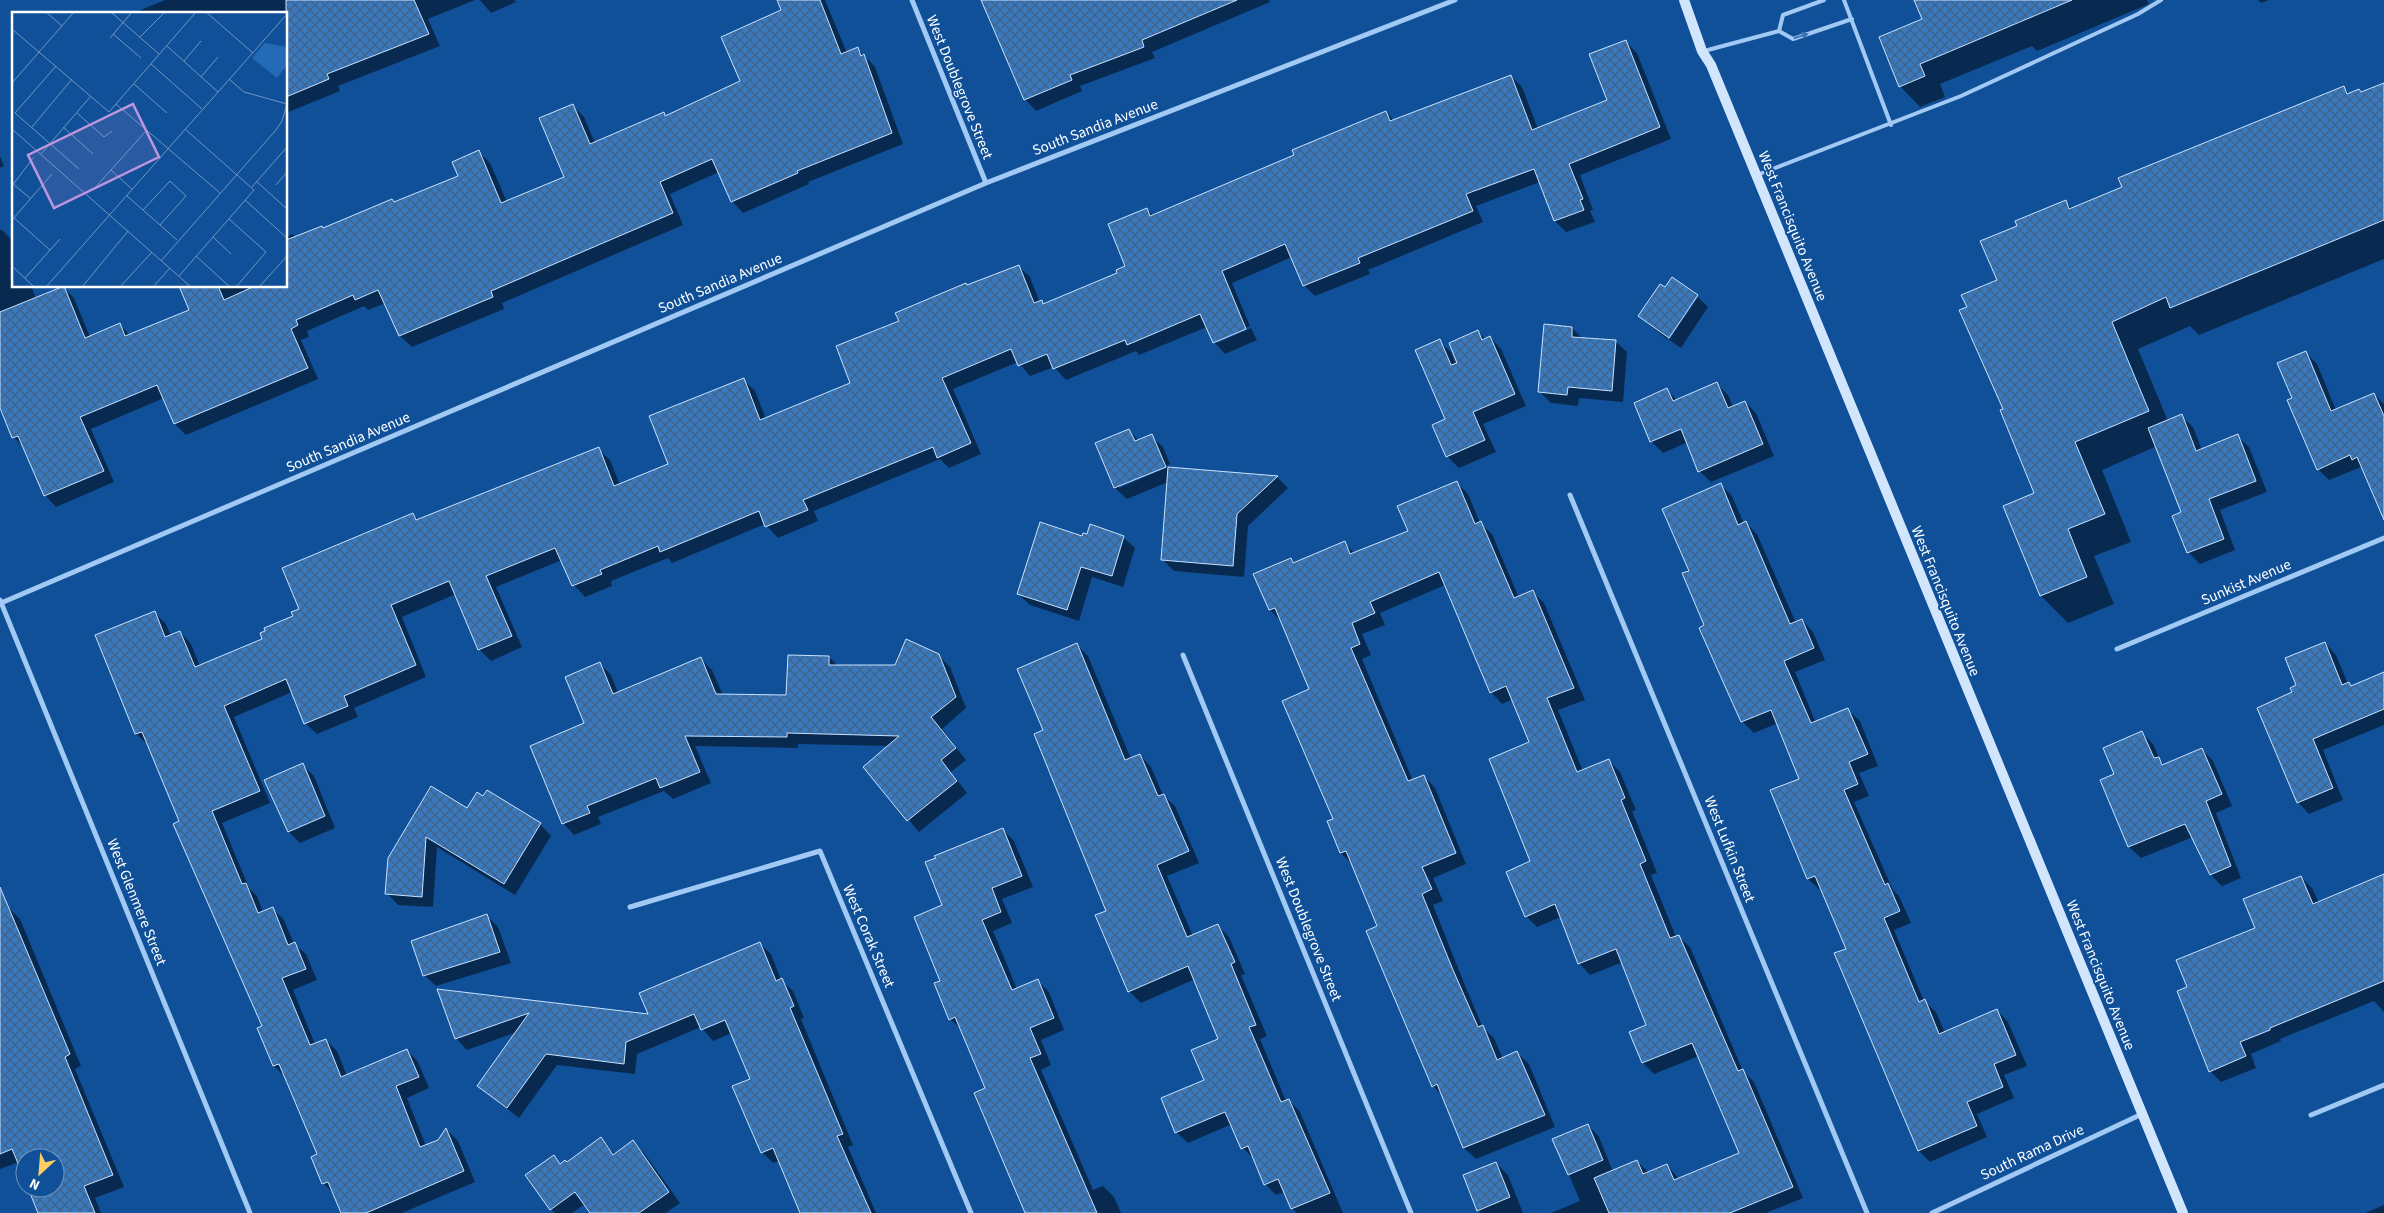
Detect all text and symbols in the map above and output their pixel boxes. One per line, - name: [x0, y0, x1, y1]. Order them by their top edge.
- inset map: [12, 12, 288, 288]
- street label: West Doublegrove Street: [921, 12, 998, 162]
- one-way arrow: [1794, 31, 1809, 39]
- street label: South Sandia Avenue: [1029, 94, 1161, 161]
- street label: West Francisquito Avenue: [1753, 148, 1832, 304]
- street label: South Sandia Avenue: [655, 248, 786, 319]
- street label: South Sandia Avenue: [283, 407, 414, 478]
- street label: West Francisquito Avenue: [1906, 523, 1985, 679]
- street label: Sunkist Avenue: [2198, 554, 2294, 611]
- street label: West Lufkin Street: [1699, 793, 1760, 905]
- street label: West Glenmere Street: [102, 836, 172, 969]
- street label: West Doublegrove Street: [1270, 854, 1347, 1004]
- street label: West Corak Street: [837, 881, 900, 991]
- street label: West Francisquito Avenue: [2061, 897, 2140, 1053]
- street label: South Rama Drive: [1977, 1119, 2087, 1186]
- north arrow: [15, 1148, 65, 1198]
- text: N: [26, 1173, 43, 1195]

